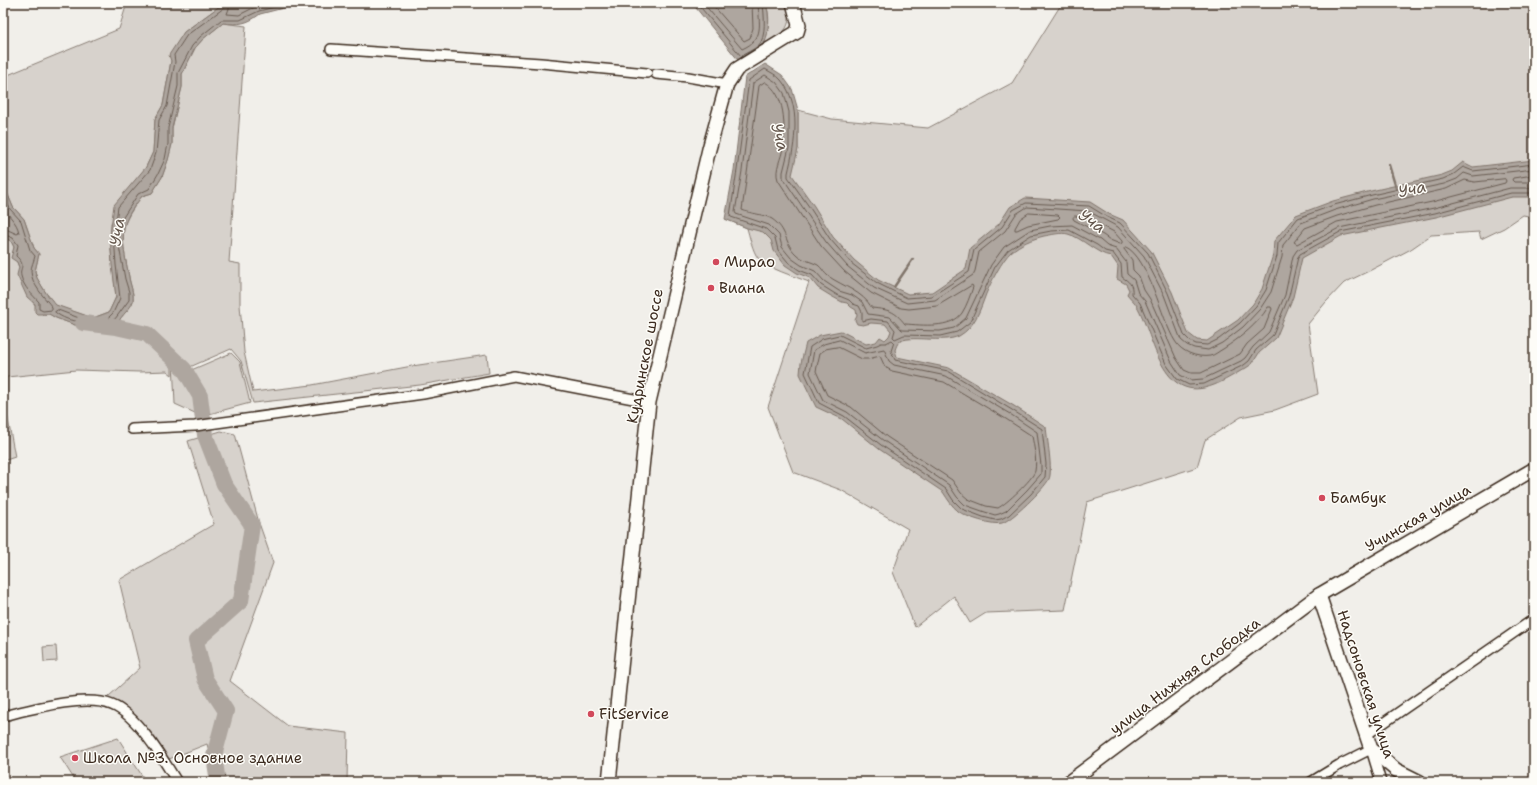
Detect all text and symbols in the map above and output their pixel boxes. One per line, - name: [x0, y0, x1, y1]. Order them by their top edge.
- water label: Уча: [766, 121, 794, 154]
- water label: Уча: [1396, 176, 1428, 202]
- water label: Уча: [1074, 204, 1110, 238]
- water label: Уча: [104, 216, 130, 248]
- place label: Мирао: [724, 252, 775, 272]
- marker: Мирао: [711, 257, 721, 267]
- place label: Виана: [719, 278, 765, 298]
- marker: Виана: [706, 283, 716, 293]
- street label: Кудринское шоссе: [622, 287, 668, 425]
- street label: Учинская улица: [1362, 479, 1475, 556]
- place label: Бамбук: [1330, 488, 1386, 508]
- marker: Бамбук: [1317, 493, 1327, 503]
- street label: Надсоновская улица: [1333, 607, 1400, 761]
- street label: улица Нижняя Слободка: [1106, 612, 1265, 739]
- place label: FitService: [599, 704, 669, 724]
- marker: FitService: [586, 709, 596, 719]
- place label: Школа №3. Основное здание: [83, 748, 302, 768]
- marker: Школа №3. Основное здание: [70, 753, 80, 763]

